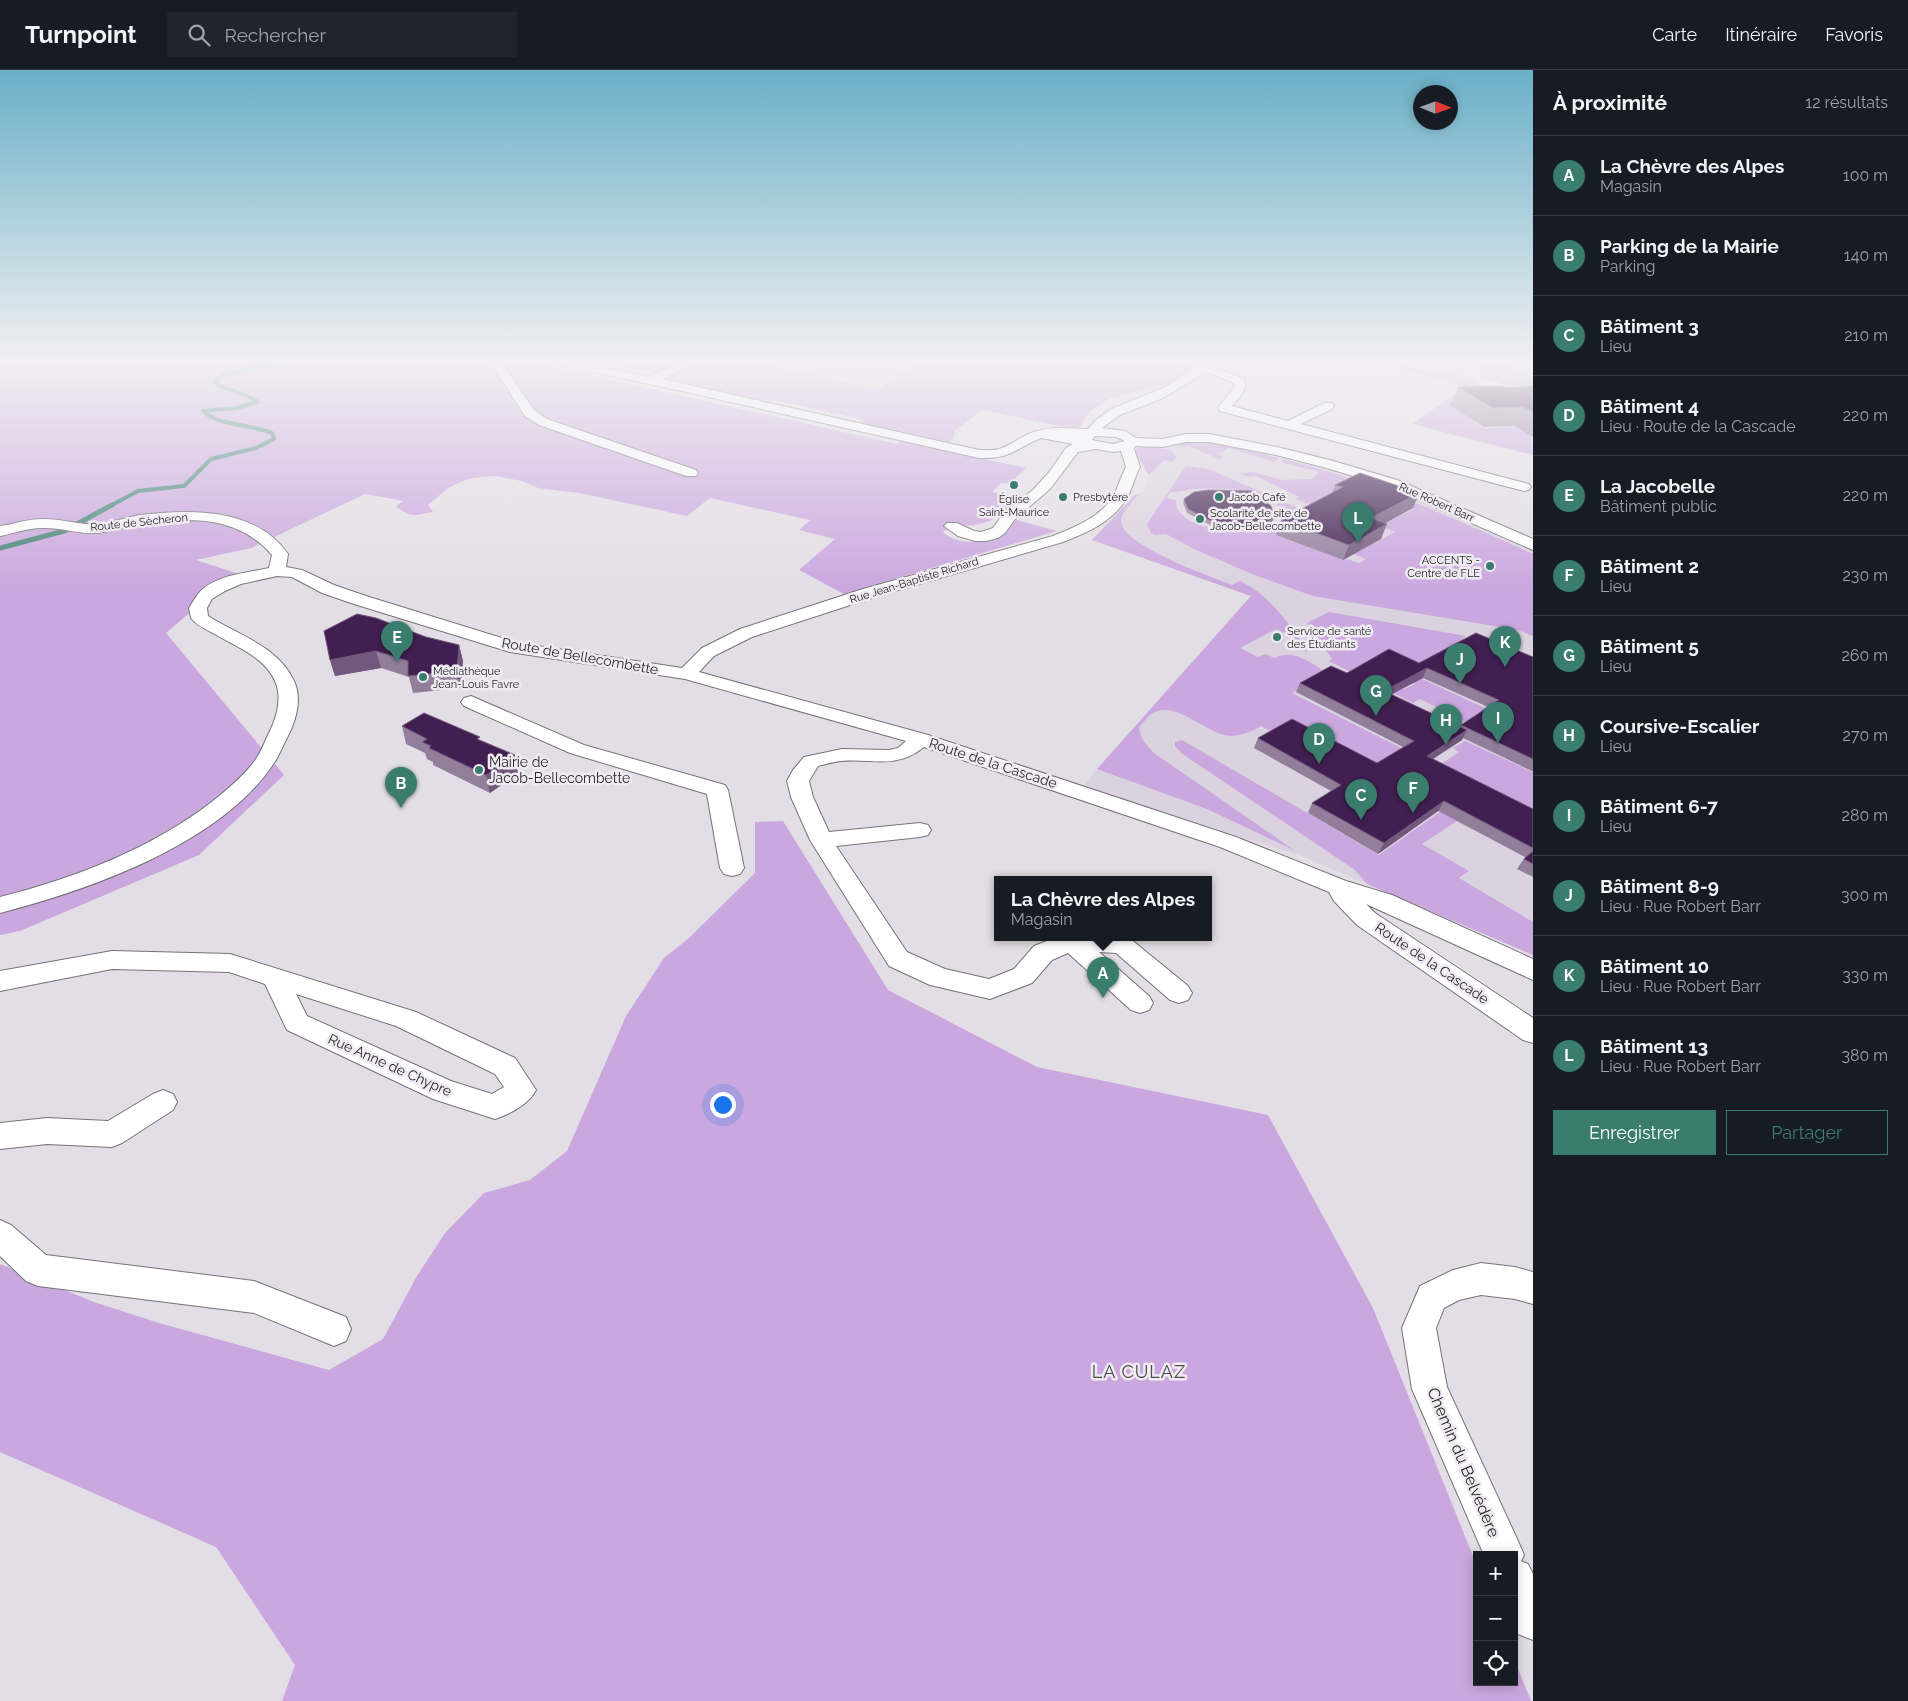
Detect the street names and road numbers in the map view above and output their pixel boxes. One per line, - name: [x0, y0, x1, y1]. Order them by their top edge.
- street label: Rue Robert Barr: [1397, 480, 1477, 525]
- street label: Route de Sècheron: [90, 511, 188, 534]
- street label: Rue Jean-Baptiste Richard: [848, 555, 980, 606]
- street label: Route de Bellecombette: [500, 634, 660, 678]
- street label: Route de la Cascade: [927, 735, 1059, 791]
- street label: Route de la Cascade: [1372, 919, 1492, 1007]
- street label: Rue Anne de Chypre: [326, 1031, 454, 1099]
- street label: Chemin du Belvédère: [1423, 1385, 1504, 1540]

